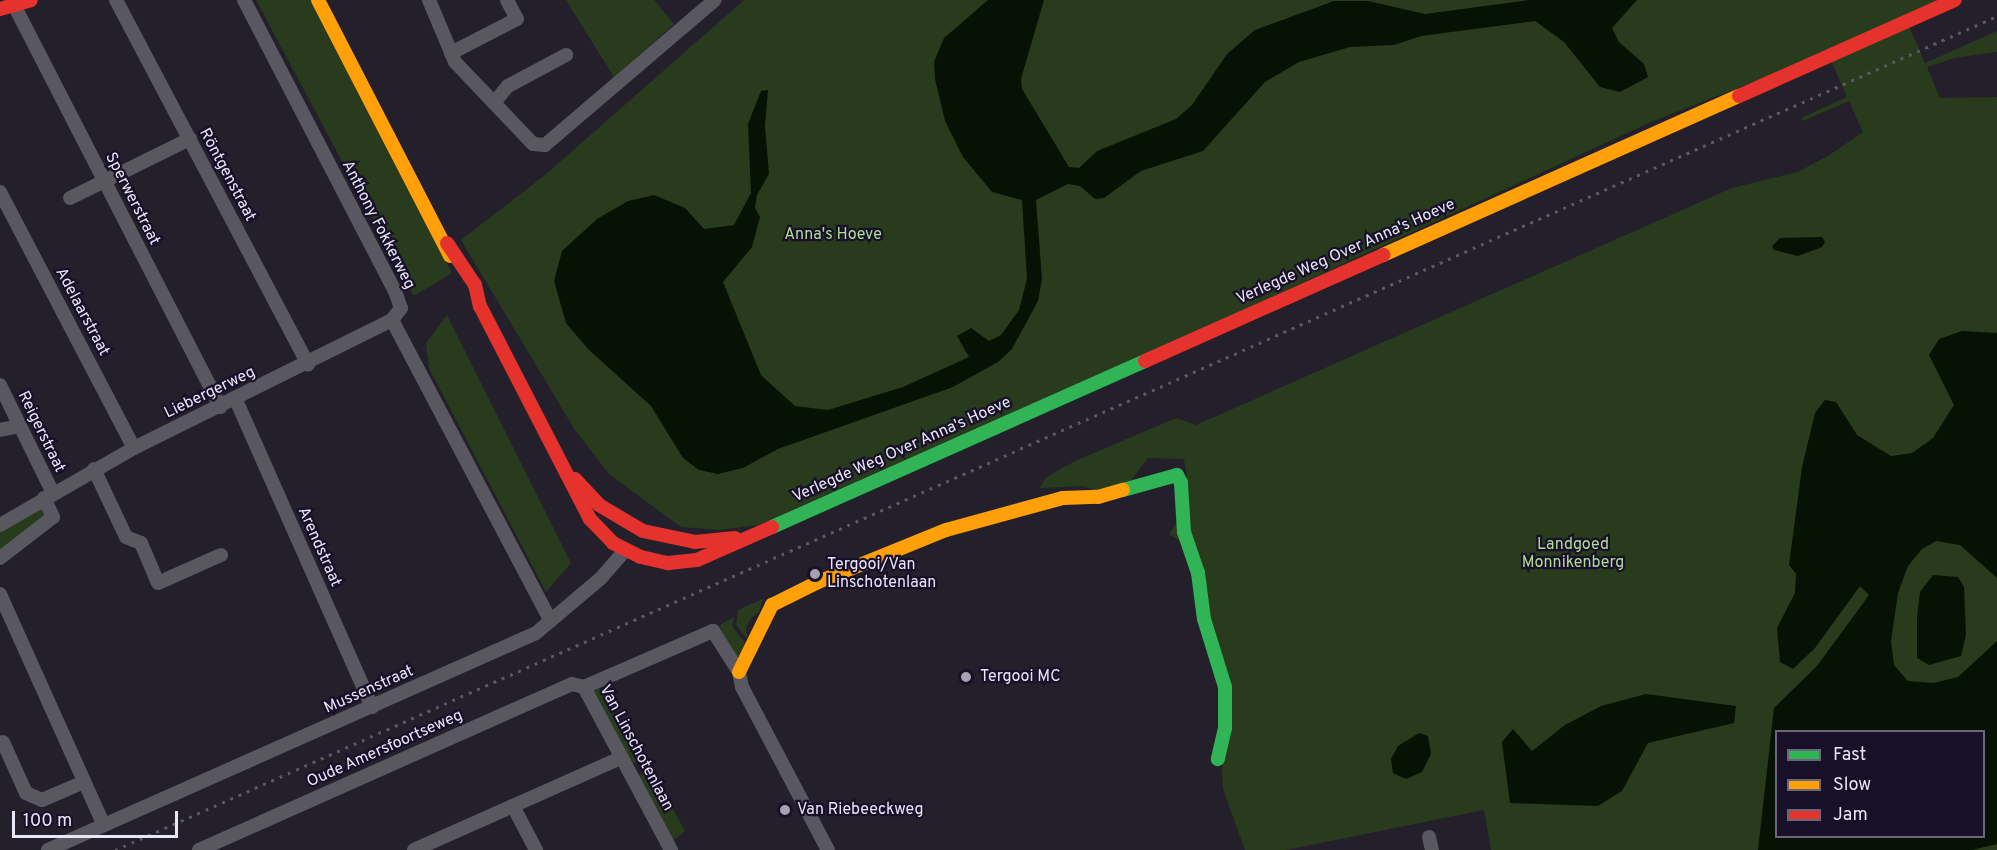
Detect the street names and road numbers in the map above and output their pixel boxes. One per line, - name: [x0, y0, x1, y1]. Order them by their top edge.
- street label: Röntgenstraat: [194, 125, 260, 225]
- street label: Sperwerstraat: [100, 149, 164, 249]
- street label: Anthony Fokkerweg: [337, 157, 419, 293]
- street label: Verlegde Weg Over Anna's Hoeve: [1233, 195, 1459, 309]
- street label: Adelaarstraat: [51, 265, 113, 359]
- street label: Liebergerweg: [161, 363, 259, 423]
- street label: Reigerstraat: [13, 388, 69, 476]
- street label: Verlegde Weg Over Anna's Hoeve: [789, 393, 1015, 507]
- street label: Arendstraat: [293, 504, 345, 590]
- street label: Mussenstraat: [321, 662, 417, 718]
- street label: Van Linschotenlaan: [595, 682, 677, 814]
- street label: Oude Amersfoortseweg: [304, 706, 466, 792]

